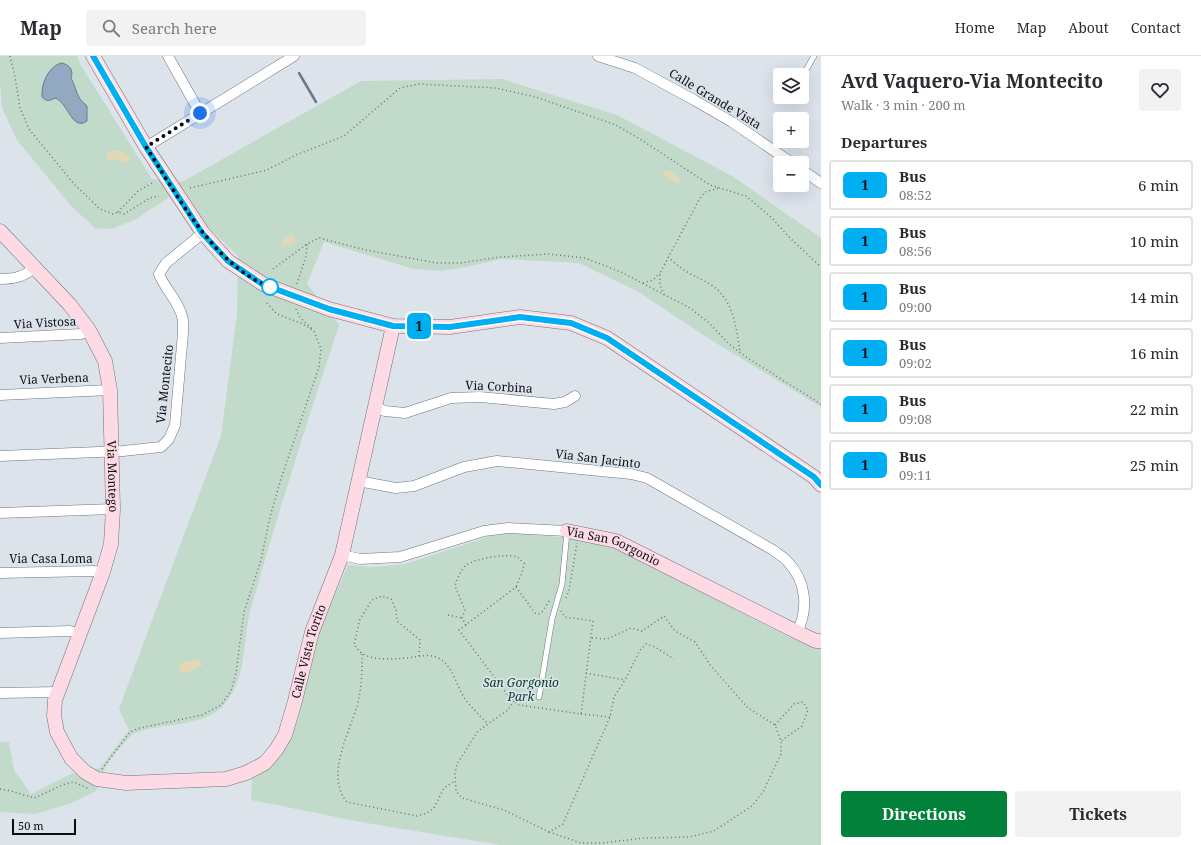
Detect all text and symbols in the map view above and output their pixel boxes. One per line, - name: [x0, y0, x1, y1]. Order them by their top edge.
- search box: [86, 10, 366, 46]
- text: Map: [20, 15, 62, 41]
- icon: search: [100, 17, 122, 39]
- text: Search here: [132, 18, 217, 38]
- text: Home: [955, 18, 995, 37]
- text: Map: [1017, 18, 1046, 37]
- text: About: [1068, 18, 1109, 37]
- text: Contact: [1131, 18, 1181, 37]
- street label: Calle Grande Vista: [666, 64, 765, 133]
- map controls: [773, 68, 809, 192]
- button: layers: [773, 68, 809, 104]
- text: Avd Vaquero-Via Montecito: [841, 68, 1103, 94]
- button: heart: [1139, 69, 1181, 111]
- text: Walk · 3 min · 200 m: [841, 96, 966, 114]
- your location: [190, 103, 210, 123]
- button: +: [773, 112, 809, 148]
- text: Departures: [841, 132, 927, 152]
- button: −: [773, 156, 809, 192]
- text: Bus: [899, 166, 926, 186]
- text: 1: [861, 175, 869, 194]
- text: 6 min: [1138, 175, 1179, 195]
- text: 08:52: [899, 186, 932, 204]
- text: Bus: [899, 222, 926, 242]
- text: 1: [861, 231, 869, 250]
- text: 10 min: [1130, 231, 1179, 251]
- text: 08:56: [899, 242, 932, 260]
- unlabelled marker: [261, 278, 279, 296]
- text: Bus: [899, 278, 926, 298]
- text: 1: [861, 287, 869, 306]
- text: 14 min: [1130, 287, 1179, 307]
- text: 09:00: [899, 298, 932, 316]
- street label: Via Vistosa: [13, 312, 77, 333]
- line badge: 1: [406, 313, 432, 339]
- text: 1: [415, 316, 423, 335]
- text: Bus: [899, 334, 926, 354]
- text: 1: [861, 343, 869, 362]
- text: 16 min: [1130, 343, 1179, 363]
- street label: Via Montecito: [152, 344, 177, 424]
- text: 09:02: [899, 354, 932, 372]
- street label: Via Verbena: [19, 369, 89, 388]
- street label: Via Corbina: [465, 376, 533, 397]
- text: Bus: [899, 390, 926, 410]
- text: 1: [861, 399, 869, 418]
- text: 22 min: [1130, 399, 1179, 419]
- text: 09:08: [899, 410, 932, 428]
- street label: Via Montego: [103, 440, 122, 513]
- street label: Via San Jacinto: [555, 445, 642, 472]
- text: Bus: [899, 446, 926, 466]
- text: 1: [861, 455, 869, 474]
- text: 25 min: [1130, 455, 1179, 475]
- text: 09:11: [899, 466, 932, 484]
- street label: Via San Gorgonio: [565, 522, 663, 570]
- street label: Via Casa Loma: [9, 550, 93, 567]
- street label: Calle Vista Torito: [287, 602, 330, 700]
- park label: San Gorgonio Park: [483, 674, 559, 705]
- button: Directions: [841, 791, 1007, 837]
- button: Tickets: [1015, 791, 1181, 837]
- scale bar: [12, 817, 76, 836]
- text: 50 m: [18, 818, 44, 833]

